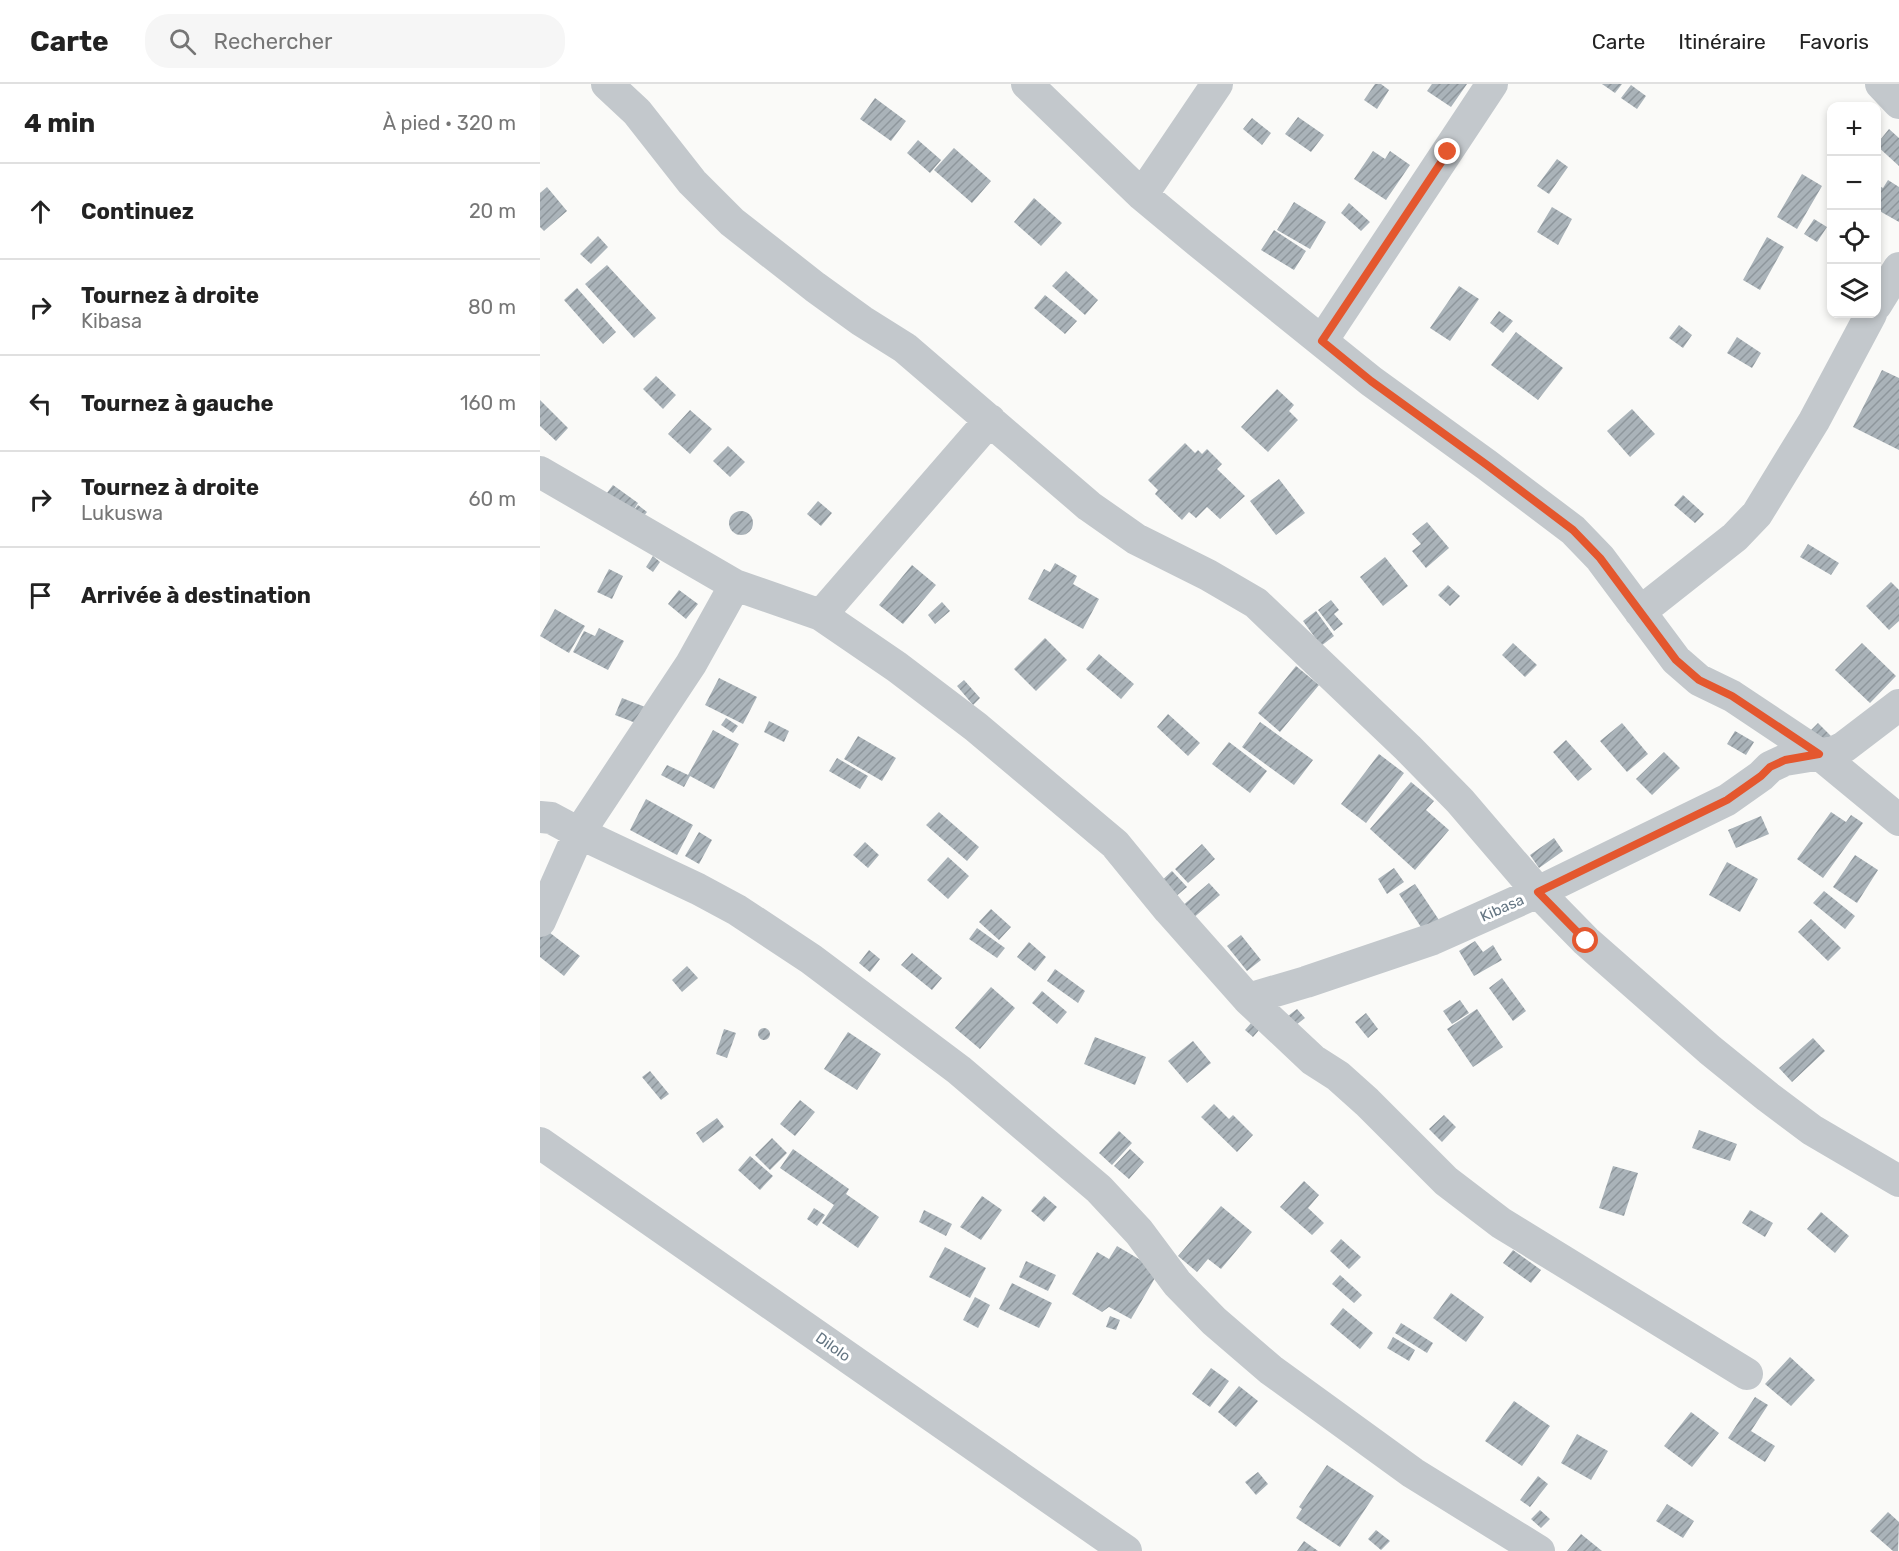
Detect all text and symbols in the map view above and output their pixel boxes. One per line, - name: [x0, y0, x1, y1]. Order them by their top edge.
- search box: [145, 14, 565, 68]
- text: Carte: [30, 25, 109, 58]
- icon: search: [166, 25, 199, 58]
- text: Rechercher: [214, 28, 332, 55]
- text: Carte: [1592, 29, 1645, 54]
- text: Itinéraire: [1678, 29, 1766, 54]
- text: Favoris: [1799, 29, 1869, 54]
- map controls: [1827, 102, 1881, 318]
- button: +: [1827, 102, 1881, 156]
- text: 4 min: [24, 108, 95, 139]
- text: À pied · 320 m: [383, 111, 516, 135]
- route end: [1434, 138, 1460, 164]
- button: −: [1827, 156, 1881, 210]
- icon: ahead: [24, 195, 57, 228]
- text: Continuez: [81, 198, 194, 225]
- text: 20 m: [469, 199, 516, 223]
- button: locate: [1827, 210, 1881, 264]
- button: layers: [1827, 264, 1881, 318]
- text: Tournez à droite: [81, 282, 259, 309]
- icon: right: [24, 291, 57, 324]
- text: 80 m: [468, 295, 516, 319]
- text: Kibasa: [81, 309, 142, 333]
- icon: left: [24, 387, 57, 420]
- text: Tournez à gauche: [81, 390, 274, 417]
- text: 160 m: [460, 391, 516, 415]
- text: Tournez à droite: [81, 474, 259, 501]
- icon: right: [24, 483, 57, 516]
- text: 60 m: [469, 487, 516, 511]
- text: Lukuswa: [81, 501, 163, 525]
- icon: arrive: [24, 579, 57, 612]
- text: Arrivée à destination: [81, 582, 311, 609]
- street label: Kibasa: [1477, 890, 1527, 926]
- route start: [1572, 927, 1598, 953]
- street label: Dilolo: [812, 1329, 854, 1365]

